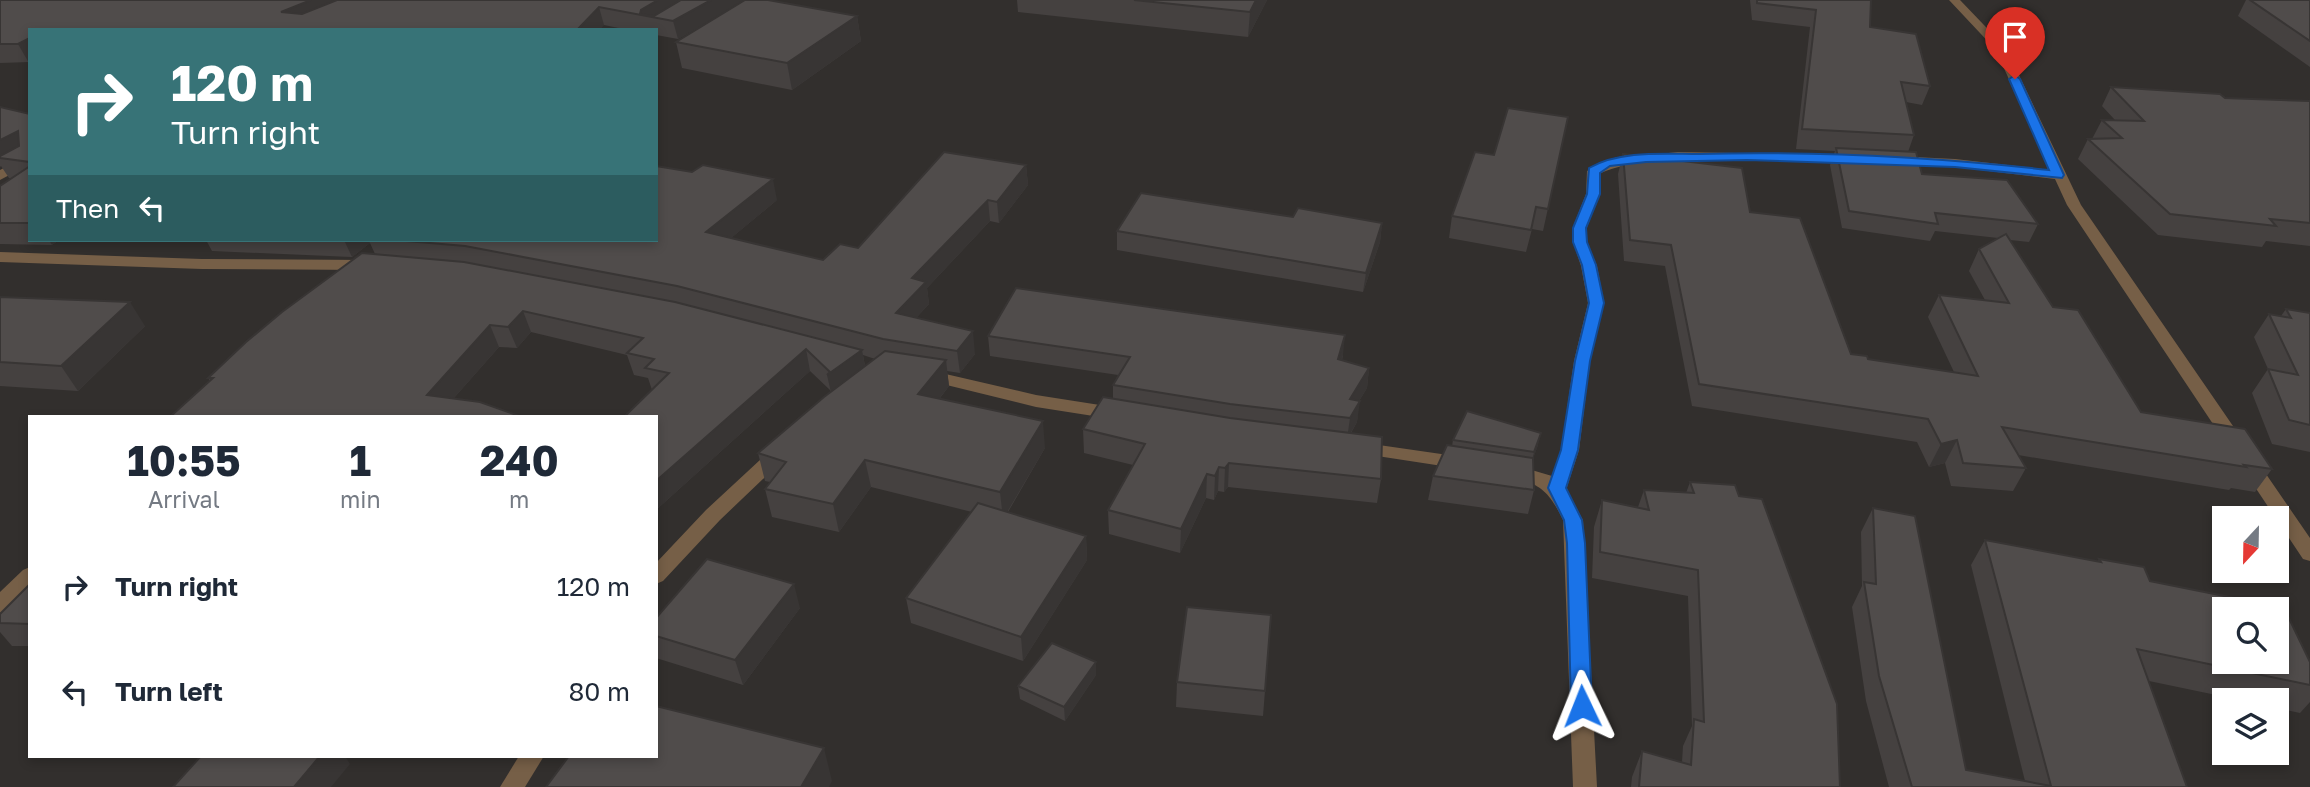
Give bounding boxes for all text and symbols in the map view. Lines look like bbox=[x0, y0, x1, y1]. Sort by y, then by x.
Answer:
pin bbox=[1985, 7, 2045, 79]
icon: arrive bbox=[1996, 18, 2034, 56]
text: 120 m bbox=[171, 53, 313, 112]
icon: right bbox=[56, 56, 147, 147]
text: Turn right bbox=[171, 113, 320, 151]
icon: left bbox=[133, 189, 171, 227]
text: Then bbox=[56, 193, 119, 224]
text: 10:55 bbox=[127, 435, 241, 485]
text: 1 bbox=[349, 435, 371, 485]
text: 240 bbox=[480, 435, 559, 485]
text: Arrival bbox=[148, 485, 220, 513]
text: min bbox=[340, 485, 381, 513]
text: m bbox=[509, 485, 529, 513]
north arrow bbox=[2212, 506, 2289, 583]
map controls bbox=[2212, 506, 2289, 765]
icon: right bbox=[56, 568, 94, 606]
text: Turn right bbox=[115, 571, 238, 602]
text: 120 m bbox=[557, 571, 630, 602]
button: search bbox=[2212, 597, 2289, 674]
position arrow bbox=[1545, 669, 1619, 743]
icon: left bbox=[56, 673, 94, 711]
text: Turn left bbox=[115, 676, 223, 707]
text: 80 m bbox=[569, 676, 630, 707]
button: layers bbox=[2212, 688, 2289, 765]

